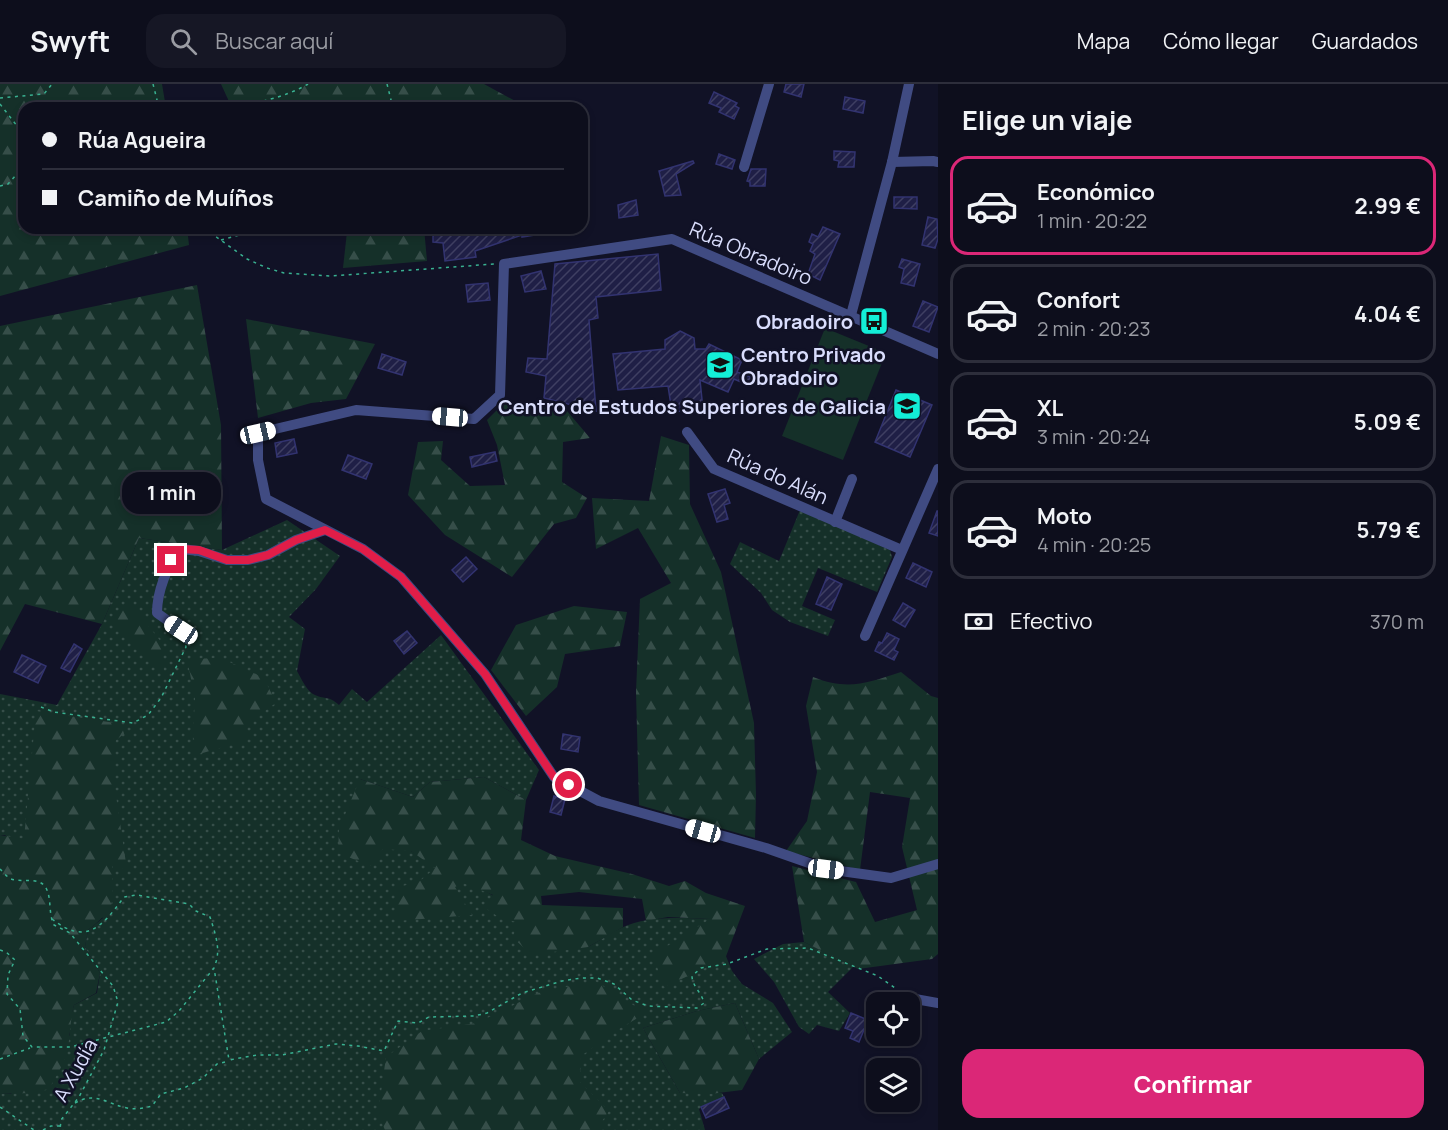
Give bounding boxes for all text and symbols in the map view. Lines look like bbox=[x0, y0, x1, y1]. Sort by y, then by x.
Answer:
search box bbox=[146, 14, 566, 68]
text: Swyft bbox=[30, 22, 110, 60]
icon: search bbox=[167, 25, 200, 58]
text: Buscar aquí bbox=[215, 26, 333, 56]
text: Mapa bbox=[1077, 27, 1130, 55]
text: Cómo llegar bbox=[1163, 27, 1279, 55]
text: Guardados bbox=[1312, 27, 1418, 55]
text: Elige un viaje bbox=[962, 101, 1133, 138]
text: Rúa Agueira bbox=[78, 125, 206, 155]
text: Económico bbox=[1037, 177, 1155, 207]
icon: car bbox=[965, 179, 1019, 233]
text: Camiño de Muíños bbox=[78, 183, 274, 213]
text: 2.99 € bbox=[1354, 191, 1421, 221]
text: 1 min · 20:22 bbox=[1037, 207, 1147, 234]
street label: Rúa Obradoiro bbox=[685, 215, 817, 291]
text: Confort bbox=[1037, 285, 1120, 315]
icon: car bbox=[965, 287, 1019, 341]
text: 4.04 € bbox=[1354, 299, 1421, 329]
bus stop icon: Obradoiro bbox=[858, 305, 890, 337]
place label: Obradoiro bbox=[756, 308, 853, 335]
text: 2 min · 20:23 bbox=[1037, 315, 1150, 342]
place label: Centro Privado Obradoiro bbox=[741, 341, 886, 391]
school or university icon: Centro Privado Obradoiro bbox=[704, 349, 736, 381]
school or university icon: Centro de Estudos Superiores de Galicia bbox=[891, 390, 923, 422]
place label: Centro de Estudos Superiores de Galicia bbox=[498, 393, 886, 420]
text: XL bbox=[1037, 393, 1063, 423]
icon: car bbox=[965, 395, 1019, 449]
car bbox=[431, 406, 469, 428]
text: 5.09 € bbox=[1354, 407, 1421, 437]
car bbox=[238, 420, 278, 446]
text: 3 min · 20:24 bbox=[1037, 423, 1150, 450]
street label: Rúa do Alán bbox=[723, 442, 833, 510]
callout: 1 min bbox=[122, 473, 220, 515]
text: 1 min bbox=[147, 479, 196, 506]
text: Moto bbox=[1037, 501, 1092, 531]
icon: car bbox=[965, 503, 1019, 557]
text: 5.79 € bbox=[1357, 515, 1421, 545]
text: 4 min · 20:25 bbox=[1037, 531, 1151, 558]
route end bbox=[157, 546, 184, 573]
icon: cash bbox=[962, 605, 995, 638]
text: Efectivo bbox=[1010, 606, 1093, 636]
text: 370 m bbox=[1370, 608, 1424, 635]
car bbox=[161, 613, 201, 647]
route start bbox=[555, 771, 582, 798]
car bbox=[683, 817, 723, 845]
car bbox=[807, 858, 845, 880]
map controls bbox=[866, 992, 920, 1112]
button: locate bbox=[866, 992, 920, 1046]
street label: A Xudía bbox=[47, 1034, 103, 1106]
button: Confirmar bbox=[962, 1049, 1424, 1118]
button: layers bbox=[866, 1058, 920, 1112]

